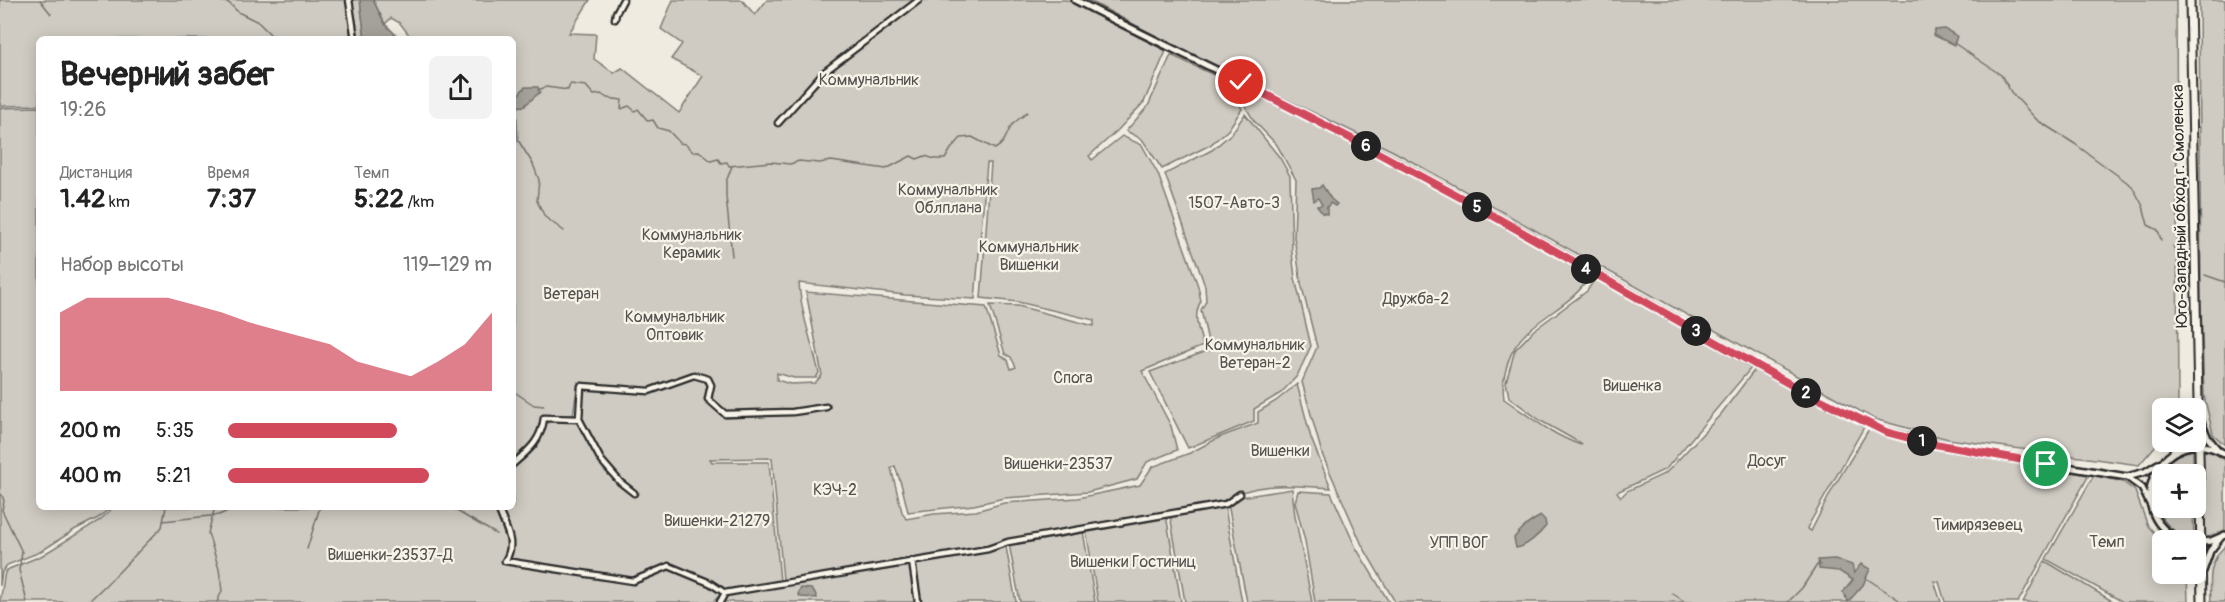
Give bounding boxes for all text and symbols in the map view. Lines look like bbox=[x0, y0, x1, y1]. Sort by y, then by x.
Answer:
text: Вечерний забег bbox=[60, 54, 274, 95]
button: share bbox=[429, 56, 492, 119]
pin bbox=[1215, 56, 1266, 107]
icon: check bbox=[1224, 65, 1257, 98]
park label: Коммунальник bbox=[819, 70, 919, 90]
street label: Юго-Западный обход г. Смоленска bbox=[2168, 84, 2192, 328]
text: 19:26 bbox=[60, 97, 106, 122]
pin: 6 bbox=[1351, 131, 1381, 161]
text: 6 bbox=[1361, 136, 1371, 156]
text: Дистанция bbox=[60, 163, 133, 183]
text: Время bbox=[207, 163, 250, 183]
text: Темп bbox=[354, 163, 389, 183]
park label: Коммунальник Облплана bbox=[898, 180, 998, 218]
text: 1.42 bbox=[60, 183, 105, 215]
text: 7:37 bbox=[207, 183, 256, 215]
text: 5:22 bbox=[354, 183, 404, 215]
text: km bbox=[105, 192, 130, 212]
text: /km bbox=[404, 192, 434, 212]
pin: 5 bbox=[1462, 192, 1492, 222]
park label: 1507-Авто-3 bbox=[1188, 193, 1280, 213]
text: 5 bbox=[1473, 197, 1481, 217]
park label: Коммунальник Керамик bbox=[642, 225, 742, 263]
park label: Коммунальник Вишенки bbox=[979, 237, 1079, 275]
text: Набор высоты bbox=[60, 252, 184, 277]
text: 119–129 m bbox=[403, 252, 492, 277]
pin: 4 bbox=[1571, 254, 1601, 284]
text: 4 bbox=[1581, 259, 1591, 279]
park label: Ветеран bbox=[543, 284, 599, 304]
park label: Дружба-2 bbox=[1382, 289, 1449, 309]
park label: Коммунальник Оптовик bbox=[625, 307, 725, 345]
pin: 3 bbox=[1681, 316, 1711, 346]
text: 3 bbox=[1692, 321, 1700, 341]
park label: Коммунальник Ветеран-2 bbox=[1205, 335, 1305, 373]
park label: Спога bbox=[1053, 368, 1093, 388]
park label: Вишенка bbox=[1602, 376, 1662, 396]
pin: 2 bbox=[1791, 378, 1821, 408]
text: 2 bbox=[1802, 383, 1810, 403]
map controls bbox=[2152, 398, 2206, 584]
button: layers bbox=[2152, 398, 2206, 452]
text: 200 m bbox=[60, 418, 121, 443]
text: 5:35 bbox=[156, 418, 194, 443]
pin: 1 bbox=[1907, 426, 1937, 456]
text: 1 bbox=[1919, 431, 1925, 451]
pin bbox=[2020, 438, 2071, 489]
park label: Вишенки bbox=[1251, 441, 1309, 461]
icon: arrive bbox=[2029, 447, 2062, 480]
park label: Досуг bbox=[1747, 451, 1787, 471]
park label: Вишенки-23537 bbox=[1003, 454, 1113, 474]
text: 400 m bbox=[60, 463, 121, 488]
text: 5:21 bbox=[156, 463, 191, 488]
button: + bbox=[2152, 464, 2206, 518]
park label: КЭЧ-2 bbox=[813, 480, 857, 500]
park label: Вишенки-21279 bbox=[664, 511, 770, 531]
park label: Тимирязевец bbox=[1933, 515, 2023, 535]
button: − bbox=[2152, 530, 2206, 584]
park label: Темп bbox=[2089, 532, 2125, 552]
park label: УПП ВОГ bbox=[1429, 533, 1489, 553]
park label: Вишенки-23537-Д bbox=[327, 545, 453, 565]
park label: Вишенки Гостиниц bbox=[1070, 552, 1196, 572]

